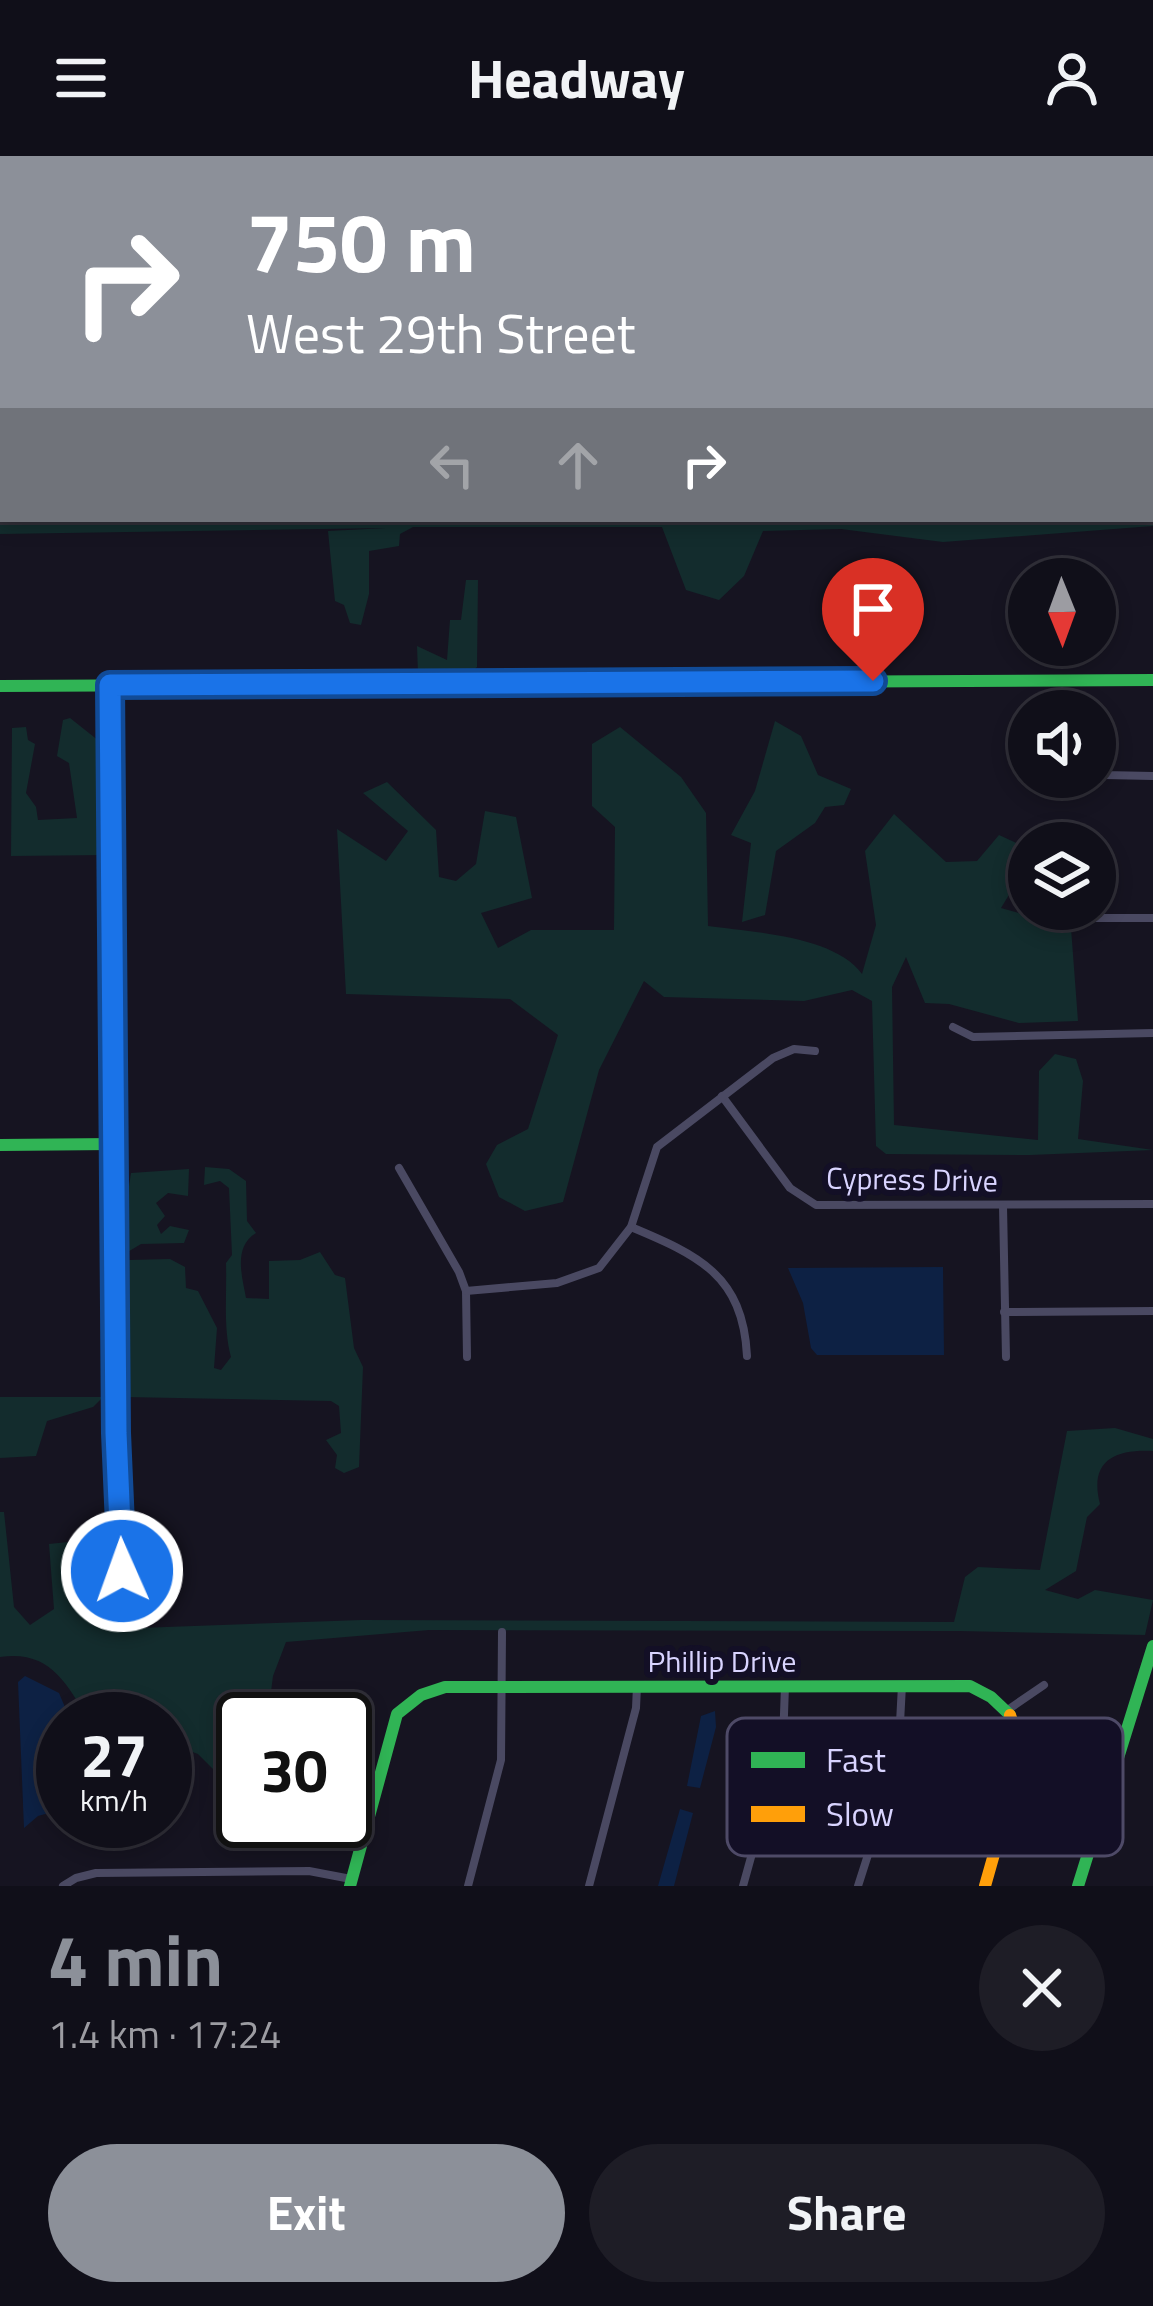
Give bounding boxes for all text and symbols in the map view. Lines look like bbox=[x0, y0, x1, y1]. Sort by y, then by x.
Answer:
text: Headway bbox=[468, 37, 685, 119]
icon: menu bbox=[48, 45, 114, 111]
icon: person bbox=[1039, 45, 1105, 111]
text: 750 m bbox=[246, 177, 476, 305]
icon: right bbox=[48, 204, 204, 360]
text: West 29th Street bbox=[246, 292, 636, 374]
icon: left bbox=[419, 432, 485, 498]
icon: ahead bbox=[545, 432, 611, 498]
icon: right bbox=[671, 432, 737, 498]
pin bbox=[822, 558, 924, 681]
north arrow bbox=[1008, 558, 1116, 666]
map controls bbox=[1008, 558, 1116, 930]
icon: arrive bbox=[840, 576, 906, 642]
button: sound bbox=[1008, 690, 1116, 798]
button: layers bbox=[1008, 822, 1116, 930]
street label: Cypress Drive bbox=[826, 1155, 998, 1203]
position arrow bbox=[59, 1508, 185, 1634]
street label: Phillip Drive bbox=[648, 1638, 796, 1684]
speed limit sign: 30 bbox=[216, 1692, 372, 1848]
text: 27 bbox=[80, 1709, 148, 1800]
legend bbox=[727, 1718, 1123, 1856]
text: Fast bbox=[826, 1735, 886, 1785]
text: km/h bbox=[80, 1777, 148, 1823]
text: Slow bbox=[826, 1789, 894, 1839]
text: 4 min bbox=[48, 1904, 223, 2014]
button: close bbox=[979, 1925, 1105, 2051]
text: 1.4 km · 17:24 bbox=[48, 2004, 281, 2063]
button: Exit bbox=[48, 2144, 565, 2282]
button: Share bbox=[589, 2144, 1105, 2282]

